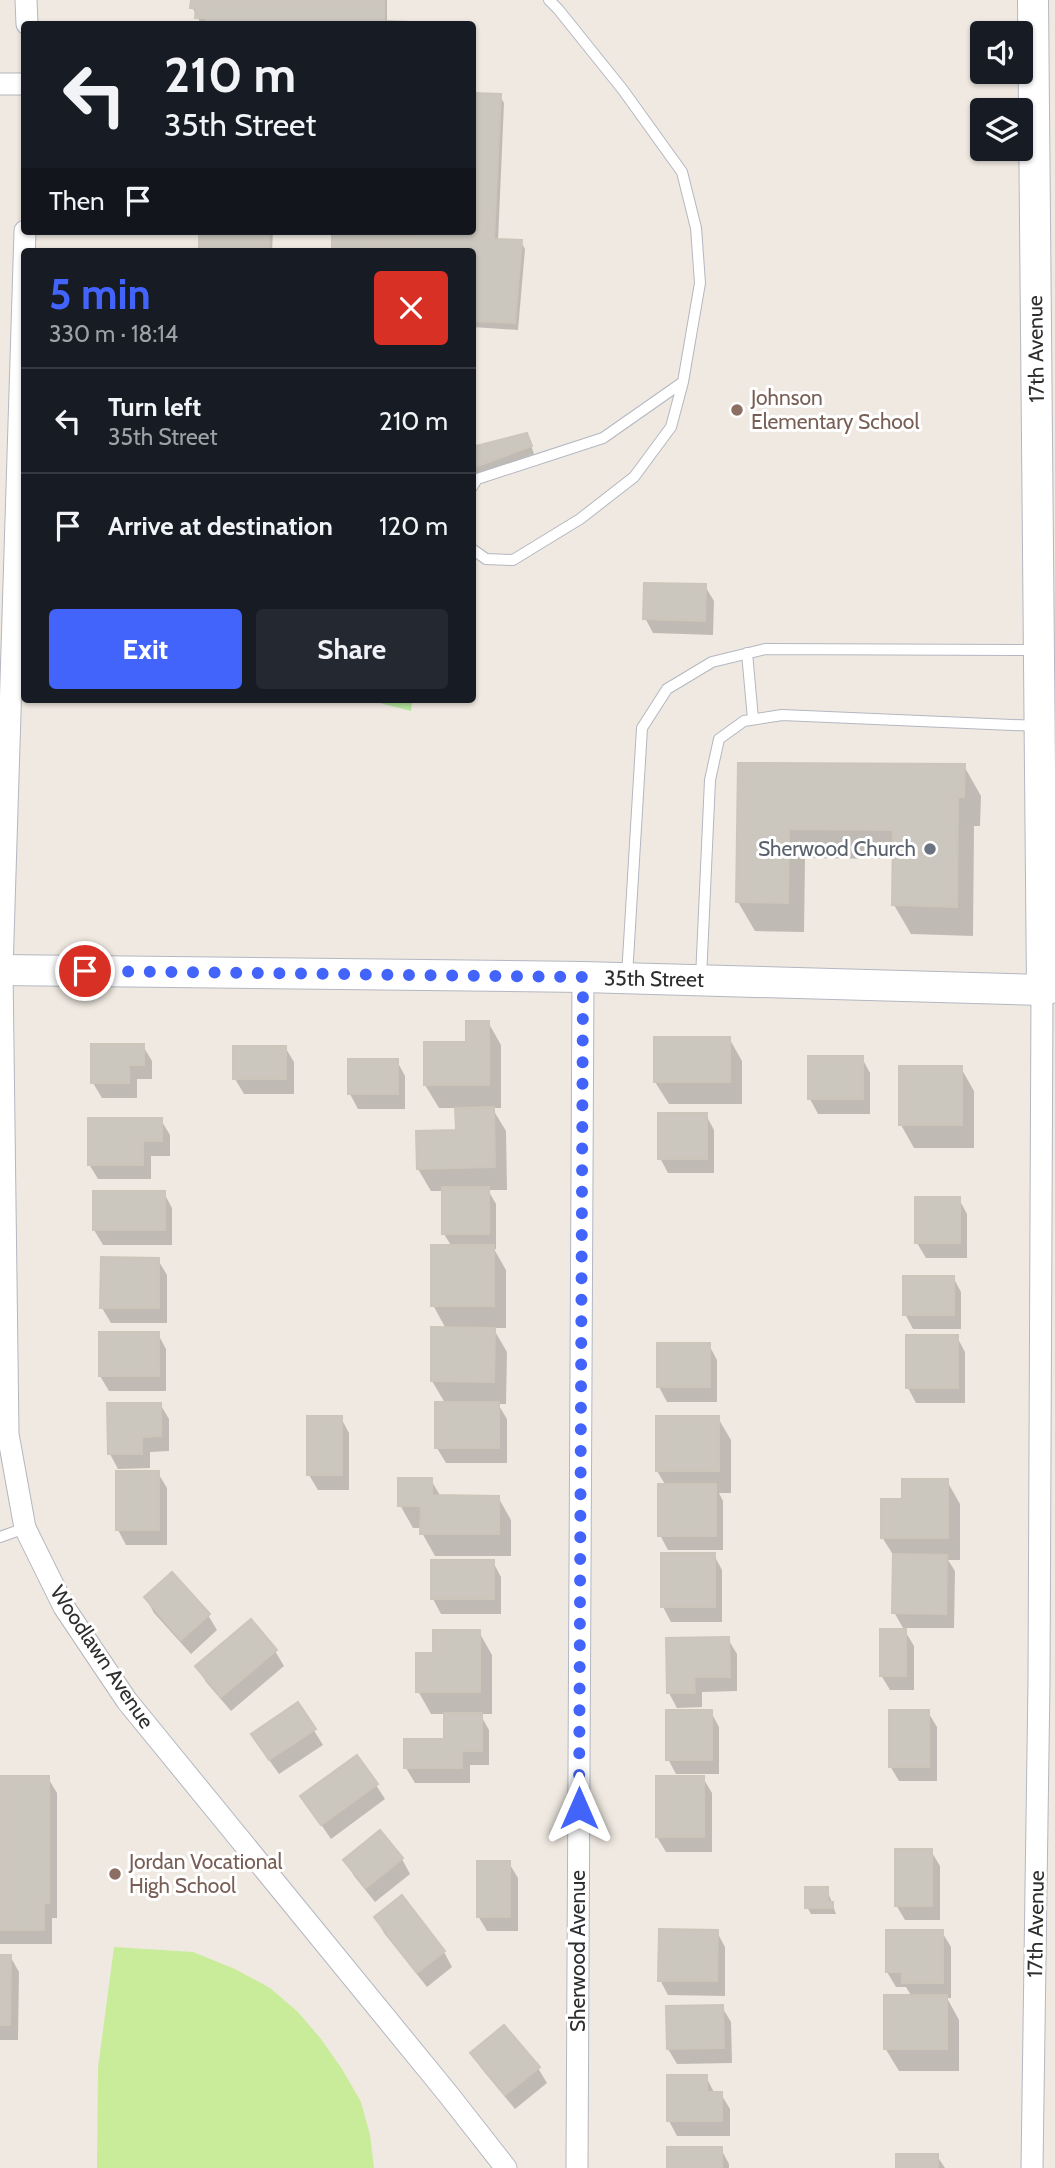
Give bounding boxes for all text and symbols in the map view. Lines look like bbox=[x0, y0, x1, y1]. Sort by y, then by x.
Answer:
map controls bbox=[970, 21, 1033, 161]
button: sound bbox=[970, 21, 1033, 84]
text: 210 m bbox=[164, 45, 296, 104]
icon: left bbox=[49, 49, 140, 140]
button: layers bbox=[970, 98, 1033, 161]
text: 35th Street bbox=[164, 105, 316, 144]
icon: arrive bbox=[119, 182, 157, 220]
text: Then bbox=[49, 185, 105, 217]
text: 5 min bbox=[49, 268, 151, 320]
button: close bbox=[374, 271, 448, 345]
street label: 17th Avenue bbox=[1022, 295, 1049, 403]
text: 330 m · 18:14 bbox=[49, 320, 178, 348]
place label: Johnson Elementary School bbox=[750, 385, 919, 434]
text: Turn left bbox=[108, 391, 201, 423]
icon: left bbox=[49, 402, 87, 440]
marker: Johnson Elementary School bbox=[729, 402, 745, 418]
text: 210 m bbox=[379, 405, 448, 437]
text: 35th Street bbox=[108, 423, 217, 451]
icon: arrive bbox=[49, 507, 87, 545]
text: Arrive at destination bbox=[108, 510, 333, 542]
text: 120 m bbox=[379, 510, 448, 542]
button: Exit bbox=[49, 609, 242, 689]
button: Share bbox=[256, 609, 448, 689]
place label: Sherwood Church bbox=[758, 836, 916, 861]
marker: Sherwood Church bbox=[922, 841, 938, 857]
pin bbox=[55, 941, 115, 1001]
icon: arrive bbox=[66, 952, 104, 990]
street label: 35th Street bbox=[604, 965, 704, 992]
street label: Woodlawn Avenue bbox=[45, 1581, 160, 1733]
position arrow bbox=[542, 1771, 616, 1845]
place label: Jordan Vocational High School bbox=[128, 1849, 283, 1898]
marker: Jordan Vocational High School bbox=[107, 1866, 123, 1882]
street label: Sherwood Avenue bbox=[565, 1870, 590, 2032]
street label: 17th Avenue bbox=[1022, 1870, 1049, 1978]

